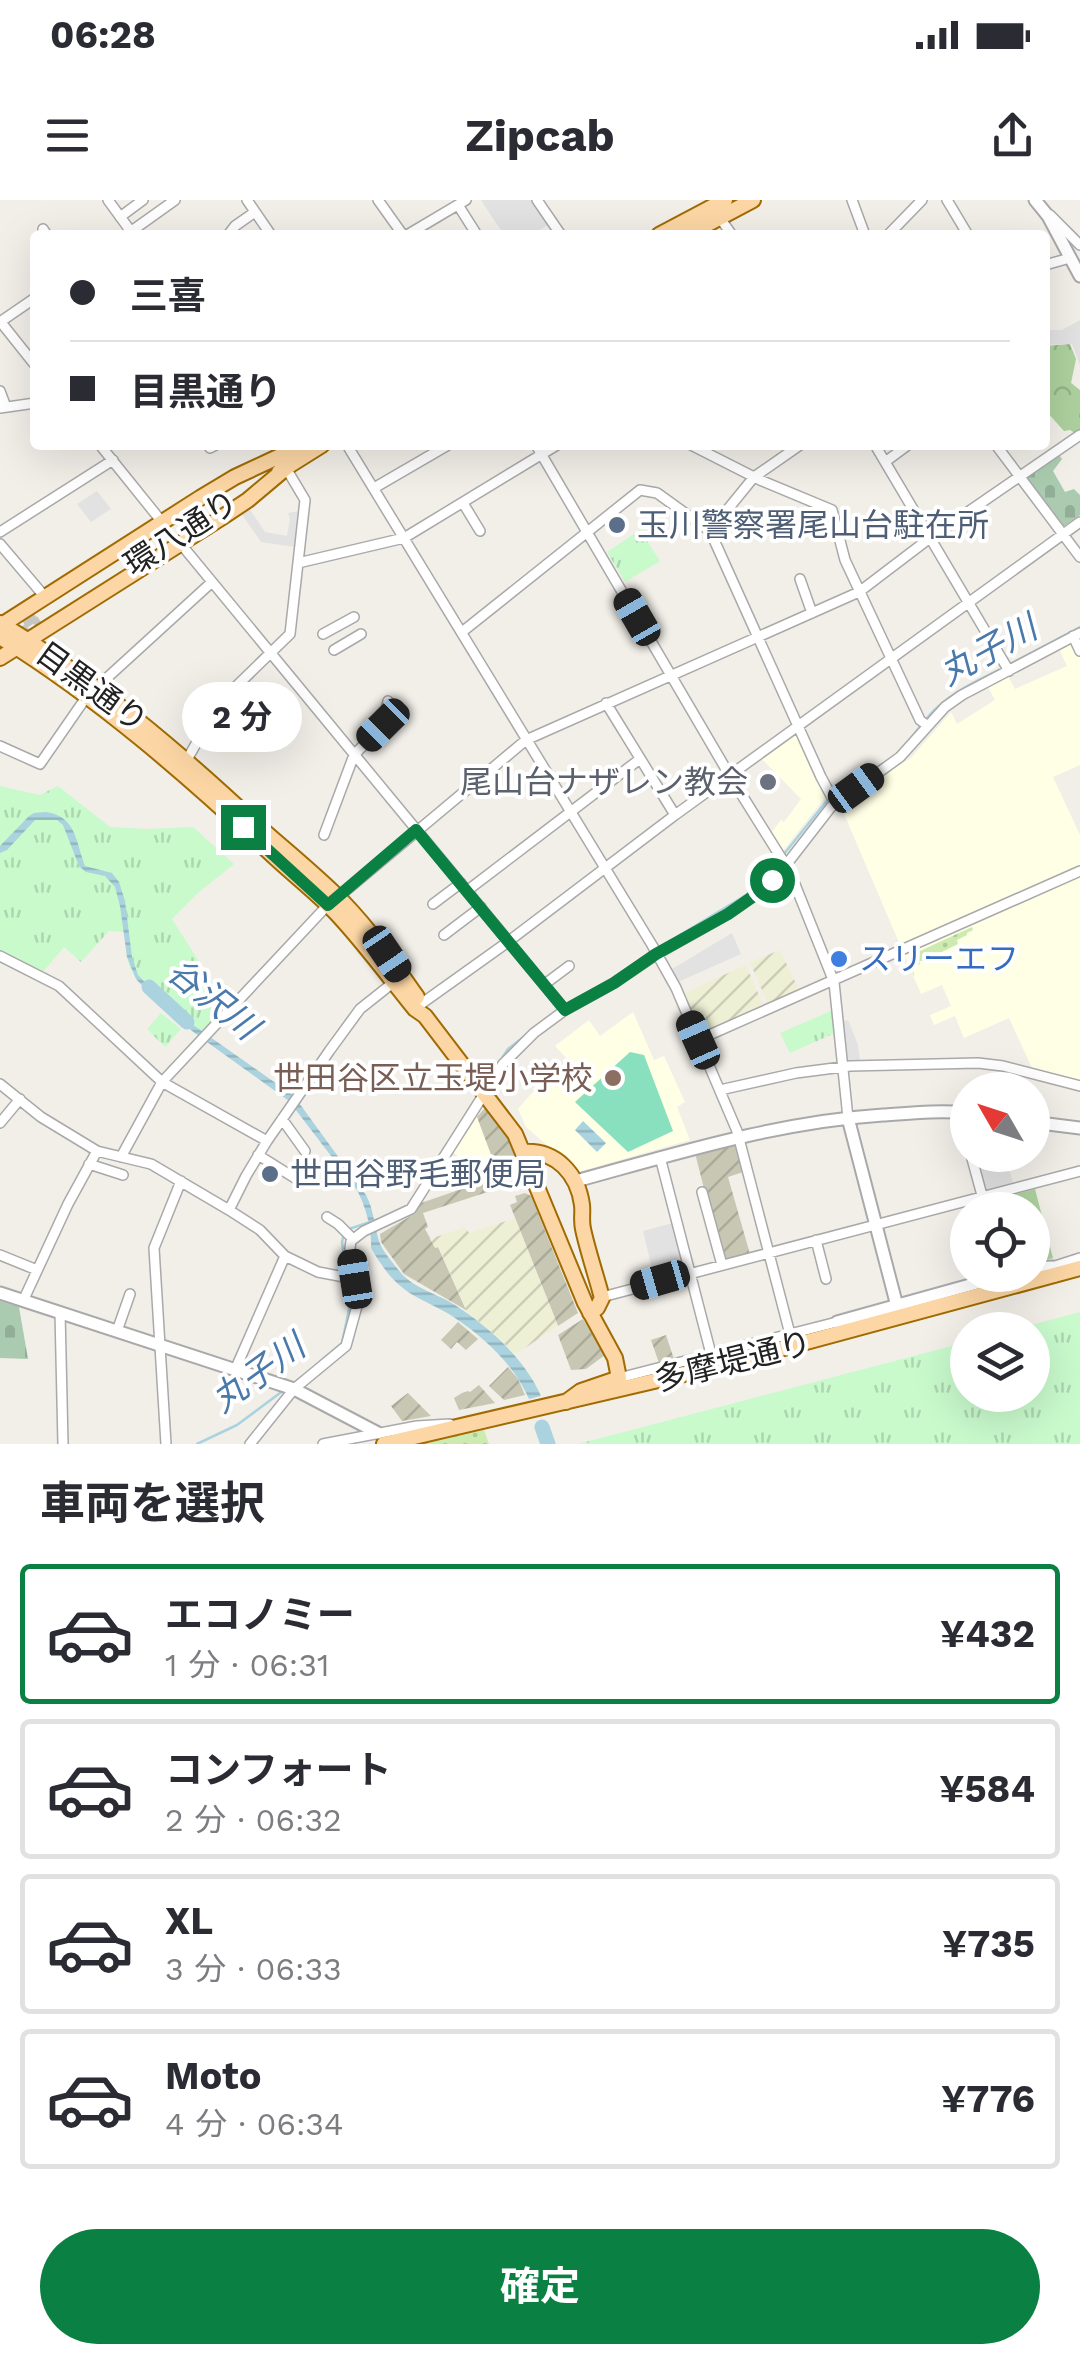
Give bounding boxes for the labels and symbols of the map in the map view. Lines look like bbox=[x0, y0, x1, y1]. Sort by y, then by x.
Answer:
street label: 環八通り bbox=[117, 482, 245, 584]
place label: 玉川警察署尾山台駐在所 bbox=[637, 506, 989, 544]
marker: 玉川警察署尾山台駐在所 bbox=[606, 514, 628, 536]
car bbox=[609, 584, 665, 650]
water label: 丸子川 bbox=[932, 604, 1048, 694]
street label: 目黒通り bbox=[29, 634, 155, 740]
callout: 2 分 bbox=[183, 682, 303, 752]
car bbox=[351, 693, 415, 757]
car bbox=[823, 758, 889, 818]
place label: 尾山台ナザレン教会 bbox=[460, 763, 748, 801]
marker: 尾山台ナザレン教会 bbox=[757, 771, 779, 793]
route end bbox=[221, 805, 266, 850]
route start bbox=[750, 858, 795, 903]
car bbox=[358, 921, 416, 987]
place label: スリーエフ bbox=[859, 940, 1019, 978]
marker: スリーエフ bbox=[828, 948, 850, 970]
water label: 谷沢川 bbox=[159, 950, 270, 1051]
car bbox=[672, 1006, 724, 1074]
place label: 世田谷区立玉堤小学校 bbox=[273, 1059, 593, 1097]
marker: 世田谷区立玉堤小学校 bbox=[602, 1067, 624, 1089]
north arrow bbox=[950, 1072, 1050, 1172]
place label: 世田谷野毛郵便局 bbox=[290, 1155, 546, 1193]
marker: 世田谷野毛郵便局 bbox=[259, 1163, 281, 1185]
car bbox=[335, 1247, 375, 1311]
car bbox=[627, 1257, 693, 1303]
water label: 丸子川 bbox=[203, 1323, 316, 1421]
street label: 多摩堤通り bbox=[651, 1323, 815, 1399]

